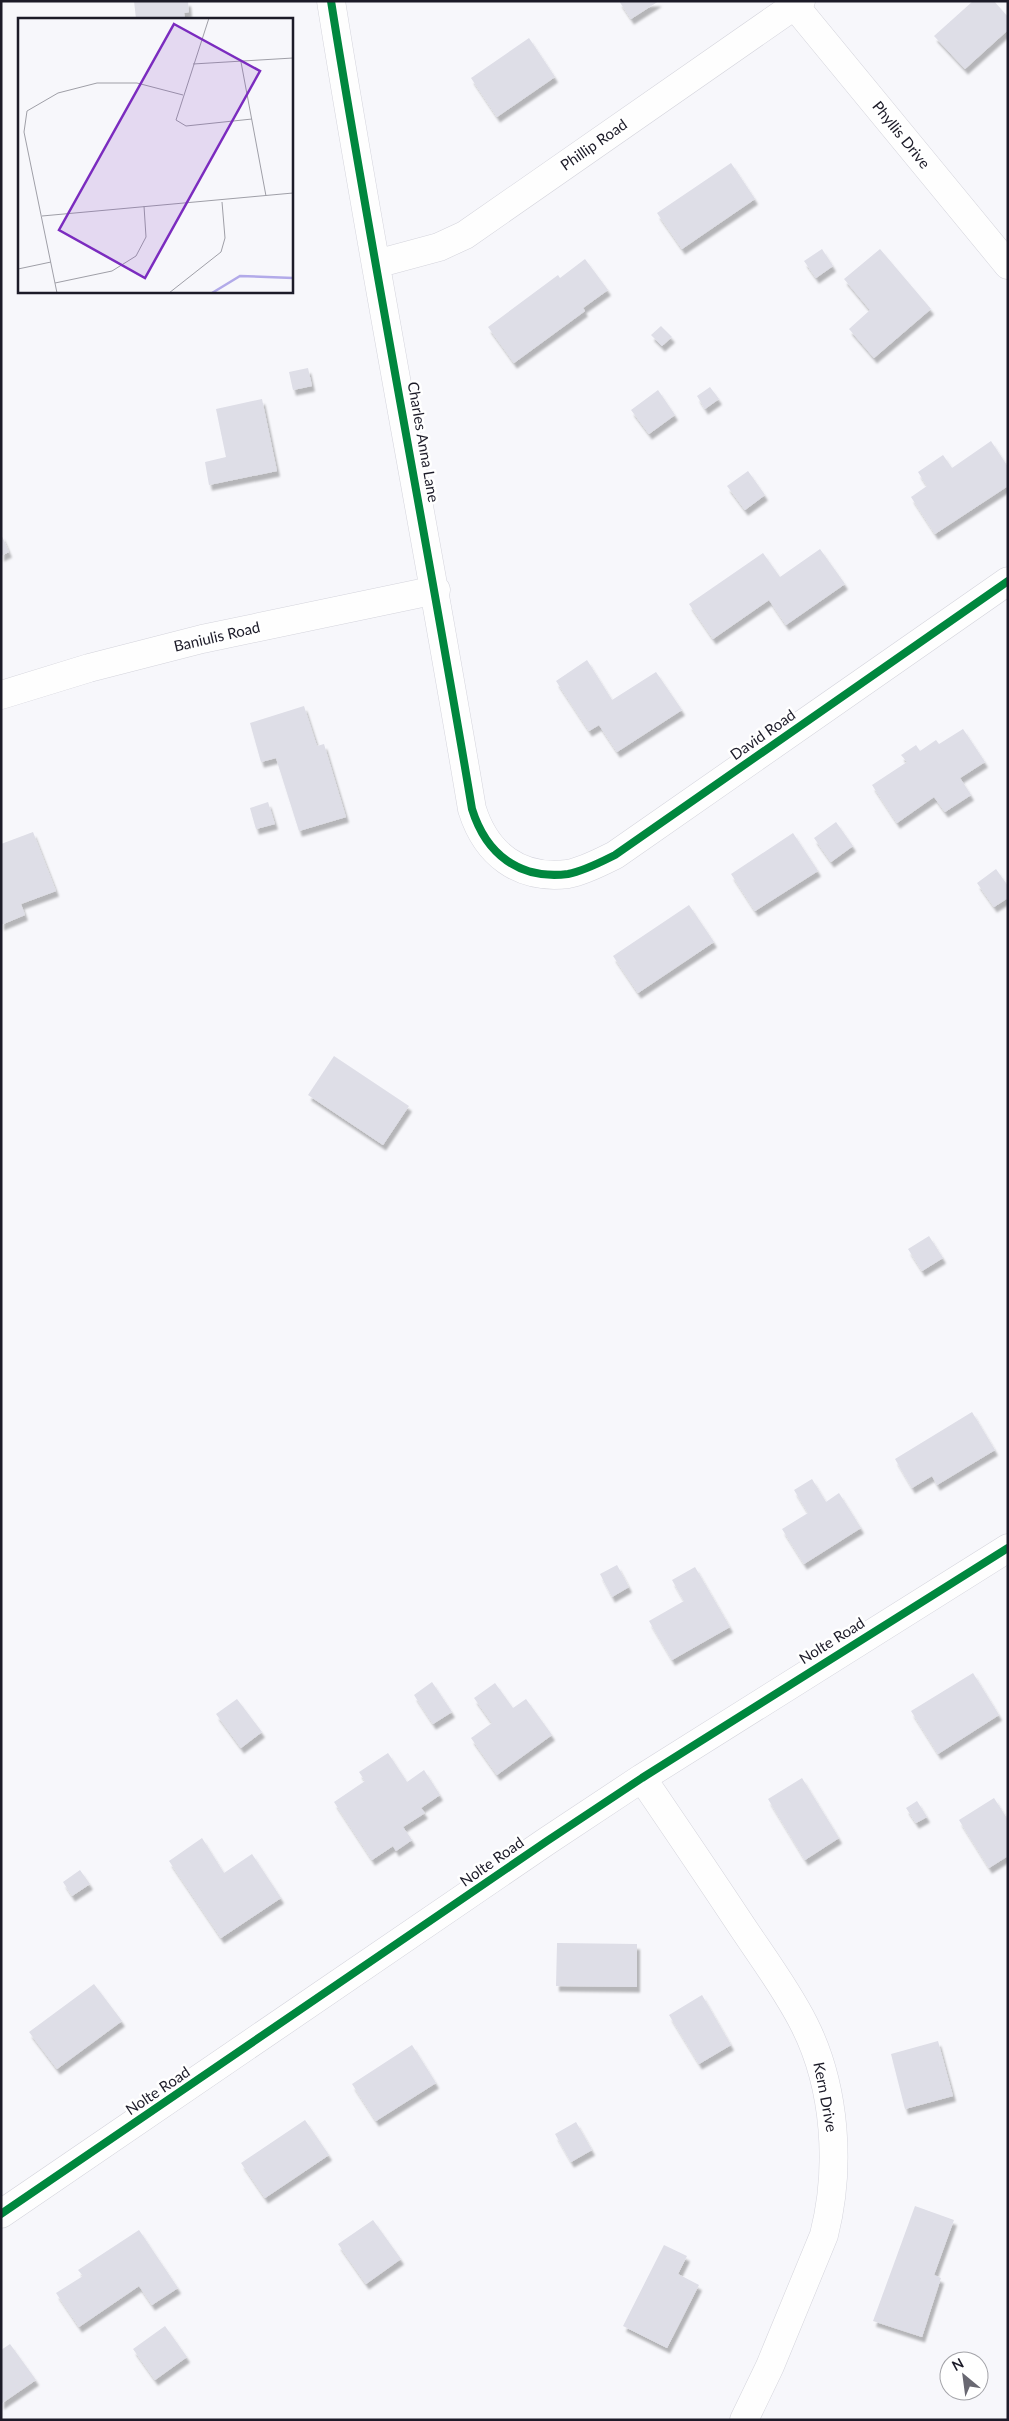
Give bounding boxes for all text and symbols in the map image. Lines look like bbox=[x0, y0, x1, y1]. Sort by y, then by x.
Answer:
inset map bbox=[18, 18, 292, 292]
street label: Phyllis Drive bbox=[869, 97, 935, 172]
street label: Phillip Road bbox=[557, 115, 630, 174]
street label: Charles Anna Lane bbox=[405, 380, 443, 504]
street label: Baniulis Road bbox=[172, 617, 262, 655]
street label: David Road bbox=[726, 705, 798, 763]
street label: Nolte Road bbox=[795, 1613, 867, 1667]
street label: Nolte Road bbox=[456, 1833, 527, 1890]
street label: Kern Drive bbox=[810, 2060, 842, 2133]
street label: Nolte Road bbox=[122, 2062, 193, 2118]
north arrow bbox=[939, 2351, 989, 2401]
text: N bbox=[949, 2354, 966, 2374]

